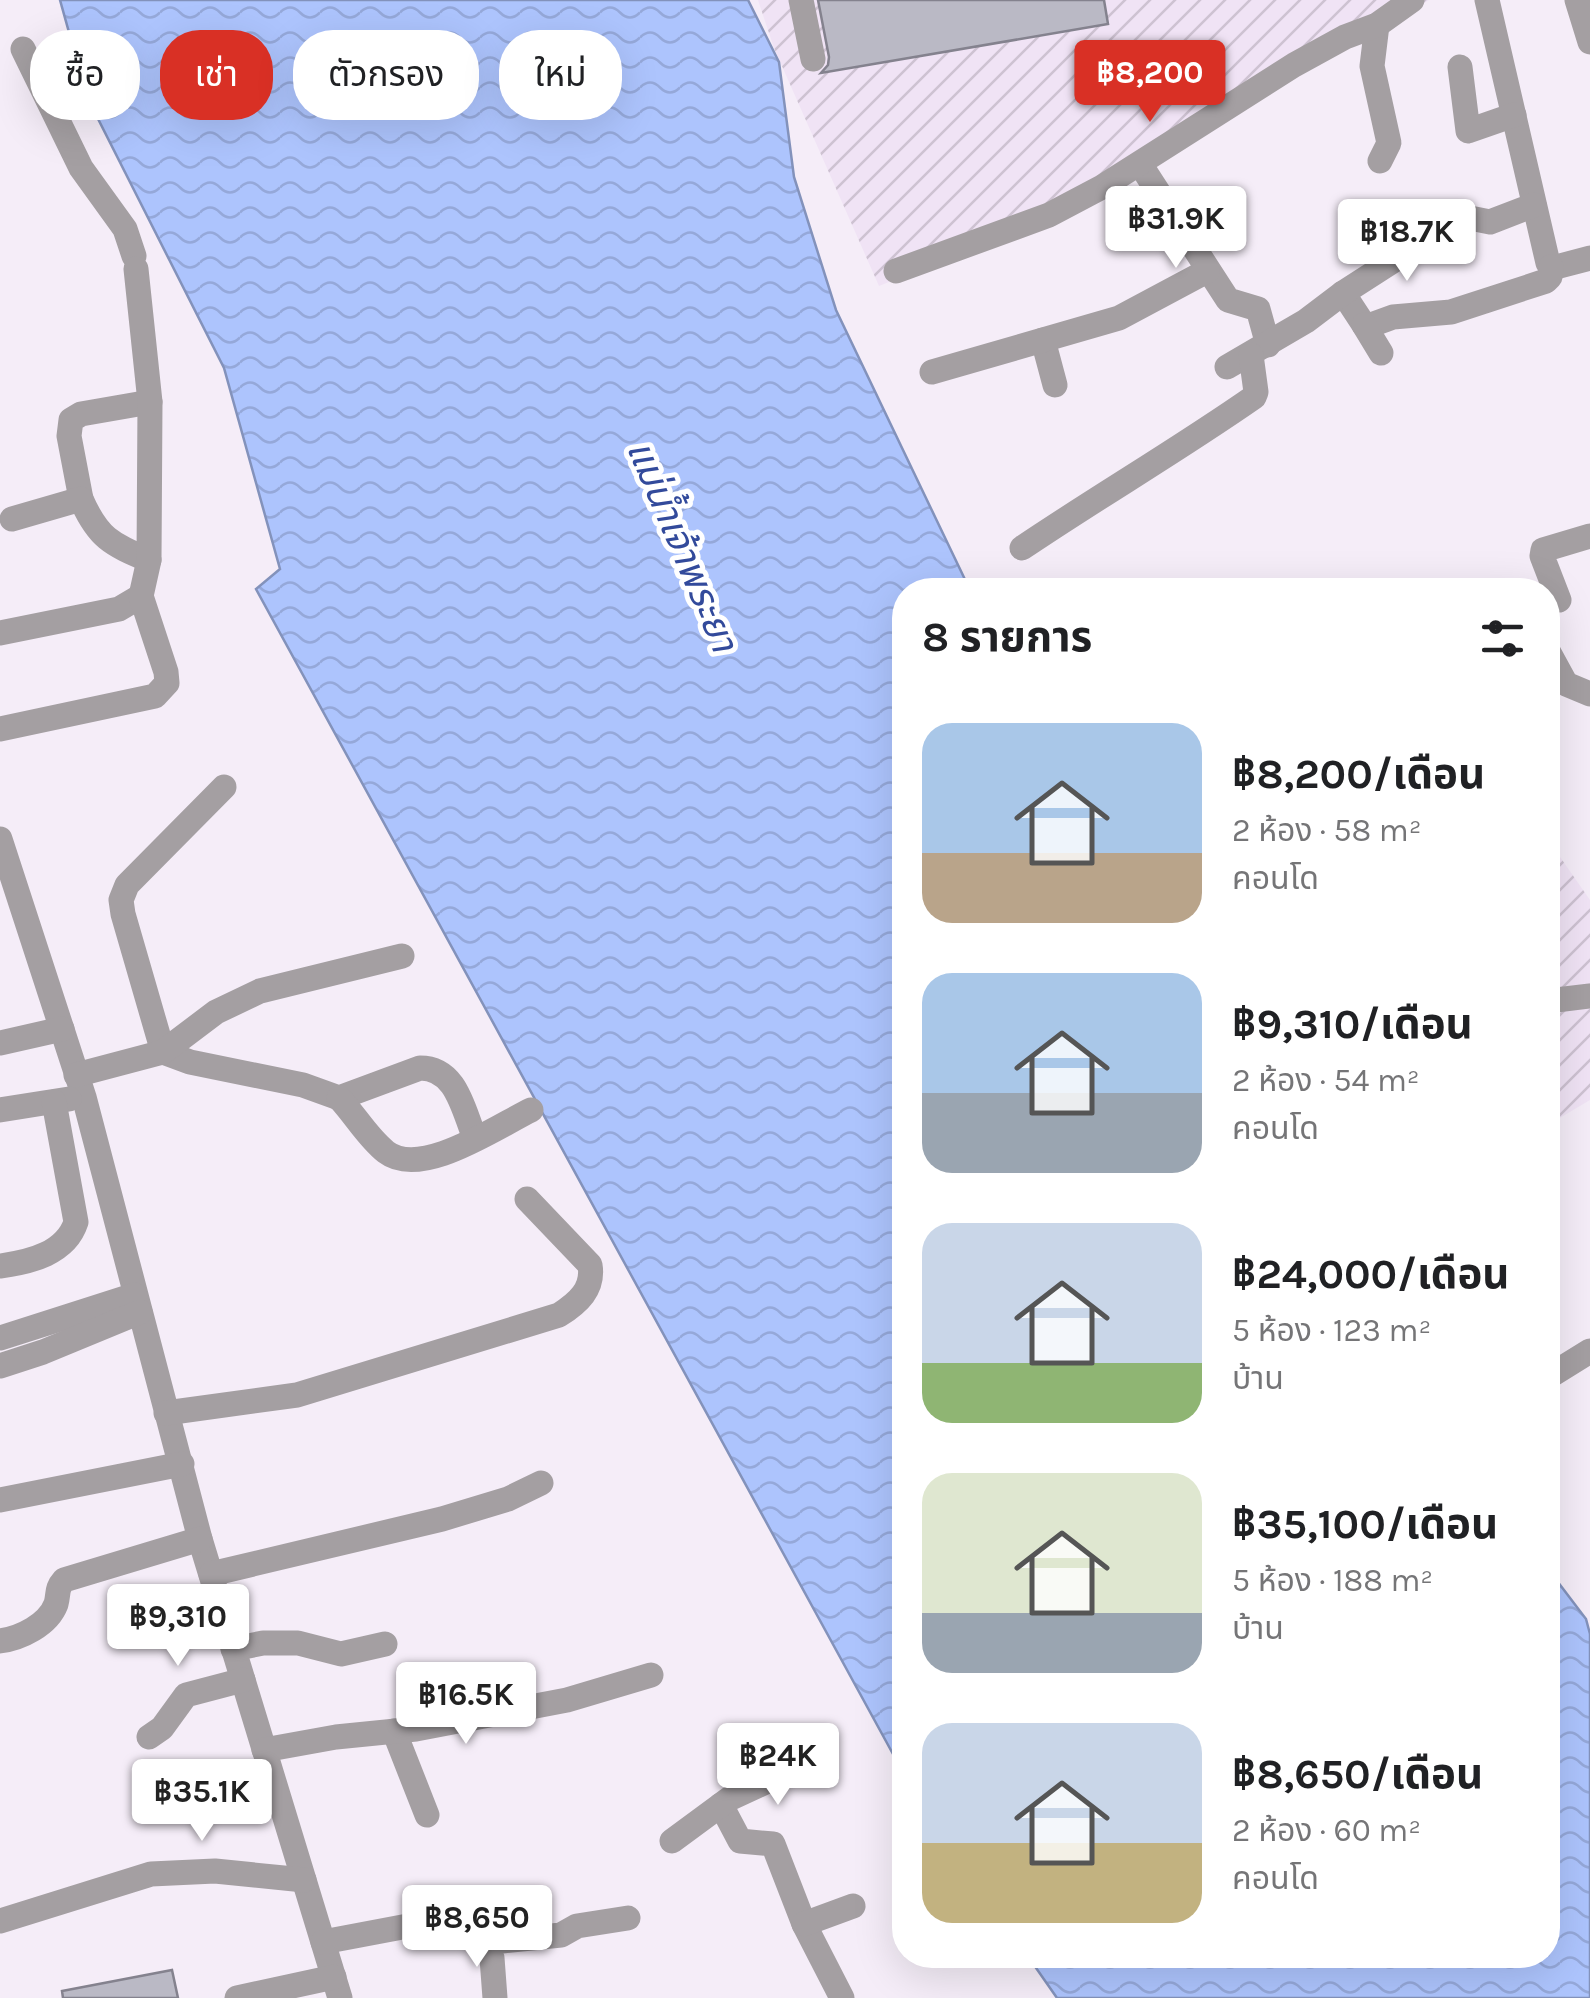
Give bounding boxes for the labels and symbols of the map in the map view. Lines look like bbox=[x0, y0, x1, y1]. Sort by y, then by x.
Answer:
pin: ฿8,200 bbox=[1069, 40, 1231, 125]
pin: ฿31.9K bbox=[1095, 186, 1257, 271]
pin: ฿18.7K bbox=[1326, 199, 1488, 284]
water label: แม่น้ำเจ้าพระยา bbox=[617, 432, 751, 660]
pin: ฿9,310 bbox=[97, 1584, 259, 1669]
pin: ฿16.5K bbox=[385, 1662, 547, 1747]
pin: ฿24K bbox=[719, 1723, 837, 1808]
pin: ฿35.1K bbox=[121, 1759, 283, 1844]
pin: ฿8,650 bbox=[396, 1885, 558, 1970]

